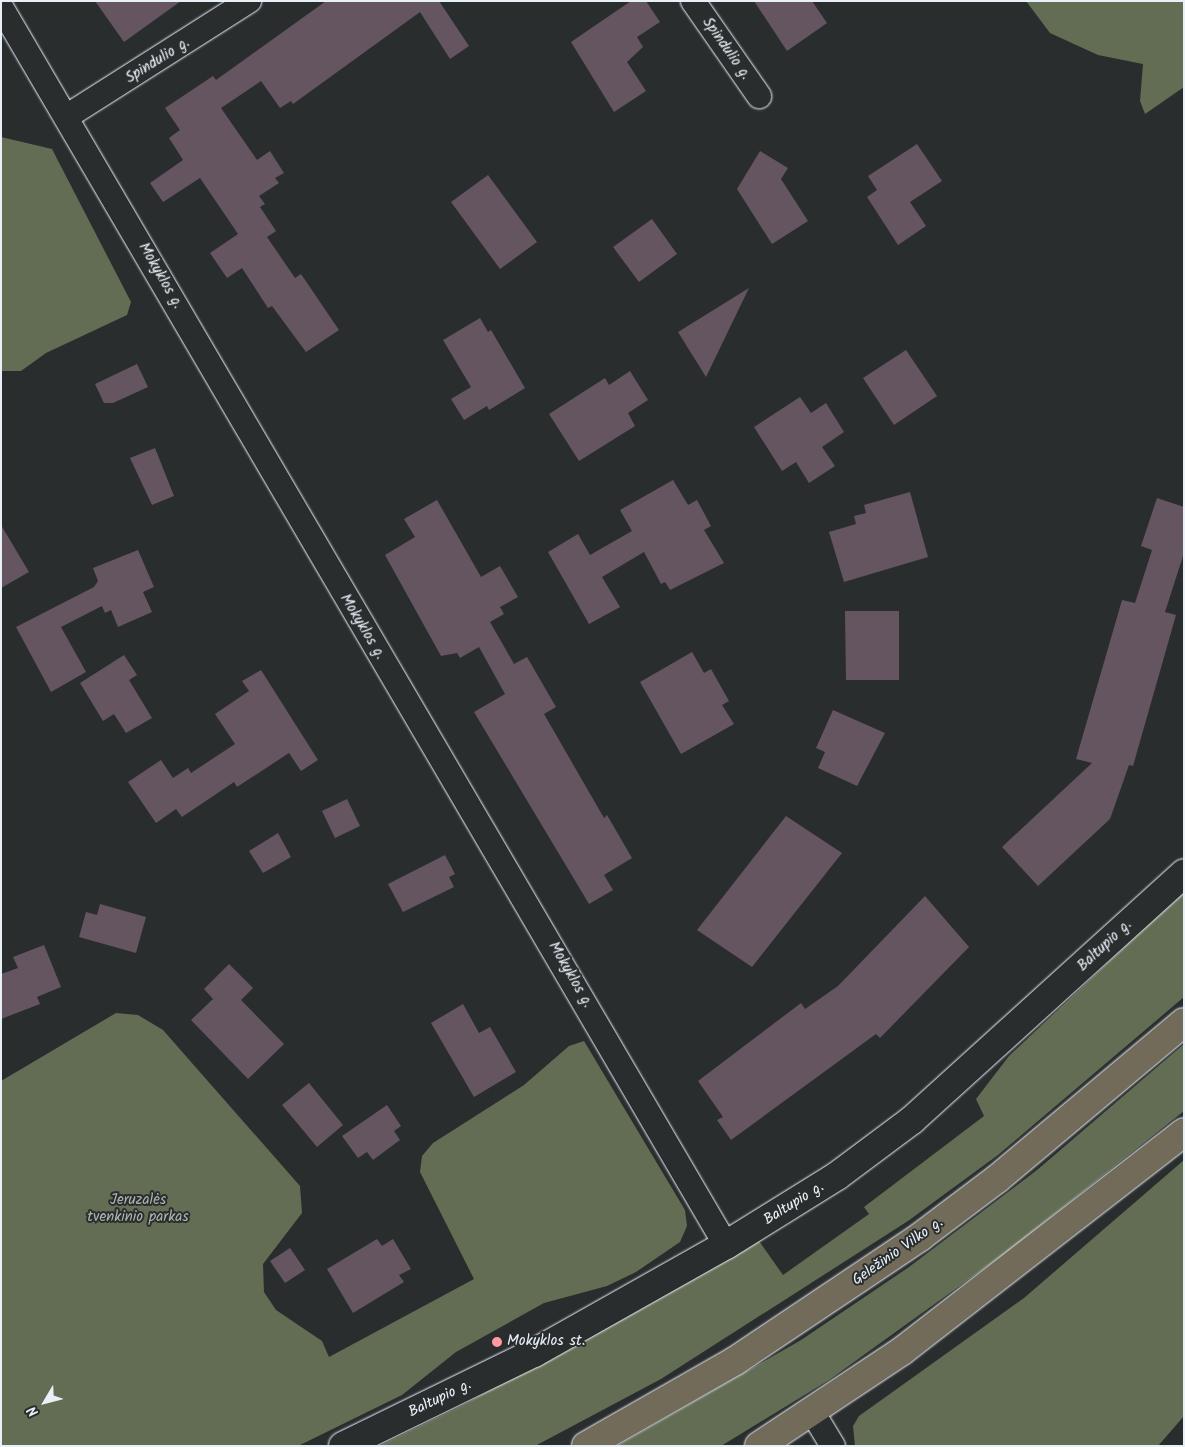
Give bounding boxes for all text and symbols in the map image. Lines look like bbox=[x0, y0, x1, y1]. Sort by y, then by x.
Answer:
street label: Spindulio g. bbox=[698, 14, 754, 84]
street label: Spindulio g. bbox=[123, 34, 193, 88]
street label: Mokyklos g. bbox=[134, 240, 186, 312]
street label: Mokyklos g. bbox=[335, 591, 389, 663]
street label: Baltupio g. bbox=[1074, 916, 1136, 976]
street label: Mokyklos g. bbox=[544, 939, 596, 1011]
street label: Baltupio g. bbox=[761, 1178, 827, 1230]
park label: Jeruzalės tvenkinio parkas bbox=[87, 1191, 189, 1226]
street label: Geležinio Vilko g. bbox=[849, 1214, 947, 1290]
place label: Mokyklos st. bbox=[507, 1333, 585, 1351]
marker: Mokyklos st. bbox=[491, 1336, 503, 1348]
street label: Baltupio g. bbox=[406, 1376, 474, 1422]
north arrow bbox=[20, 1377, 70, 1427]
text: N bbox=[22, 1401, 44, 1421]

